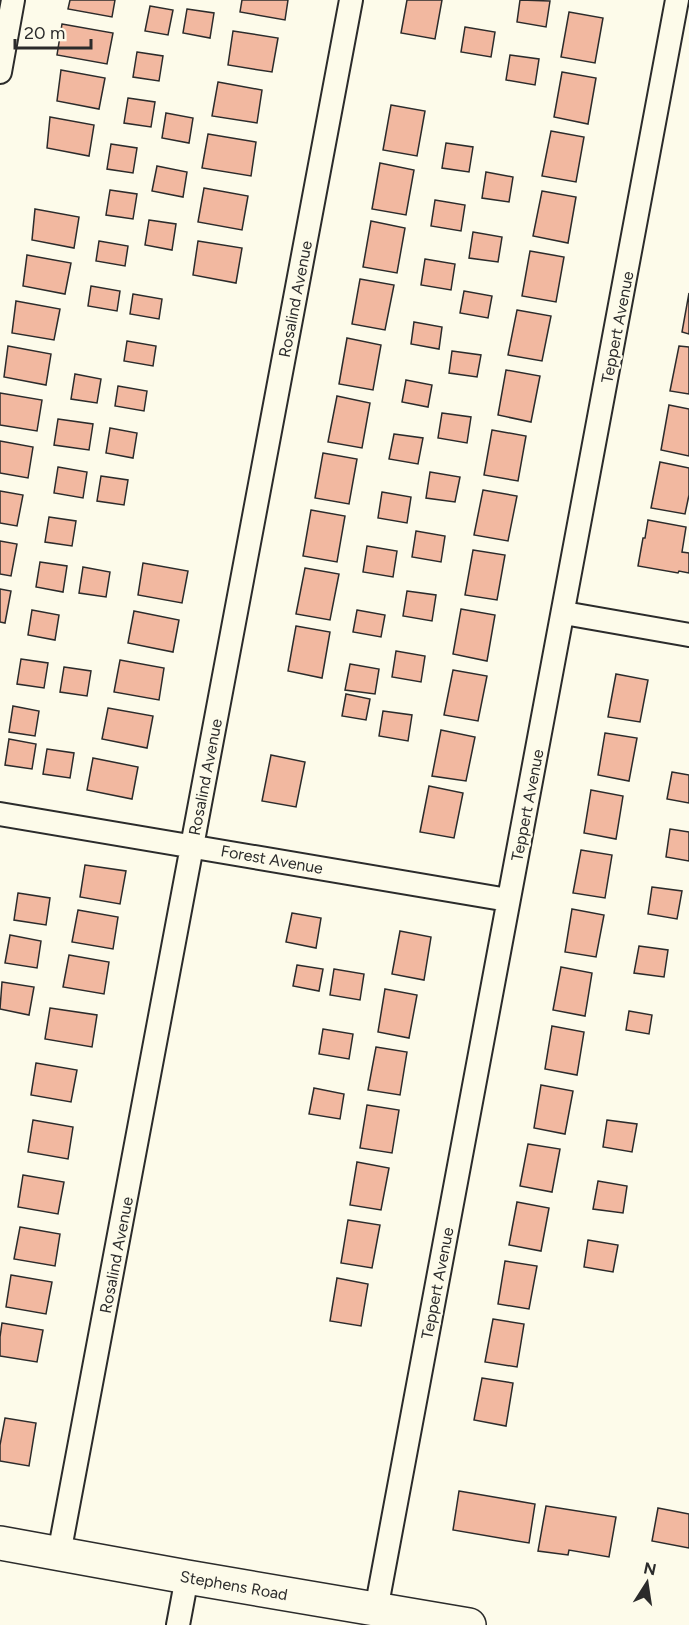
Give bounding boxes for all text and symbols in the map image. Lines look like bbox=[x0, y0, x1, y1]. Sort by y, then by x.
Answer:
scale bar bbox=[15, 12, 92, 50]
text: 20 m bbox=[24, 22, 65, 44]
street label: Rosalind Avenue bbox=[275, 239, 316, 359]
street label: Teppert Avenue bbox=[597, 269, 638, 385]
street label: Rosalind Avenue bbox=[185, 717, 226, 837]
street label: Teppert Avenue bbox=[507, 747, 548, 863]
street label: Forest Avenue bbox=[219, 841, 325, 878]
street label: Rosalind Avenue bbox=[96, 1195, 137, 1315]
street label: Teppert Avenue bbox=[417, 1225, 458, 1341]
north arrow bbox=[617, 1553, 677, 1613]
text: N bbox=[642, 1558, 658, 1579]
street label: Stephens Road bbox=[179, 1567, 289, 1604]

